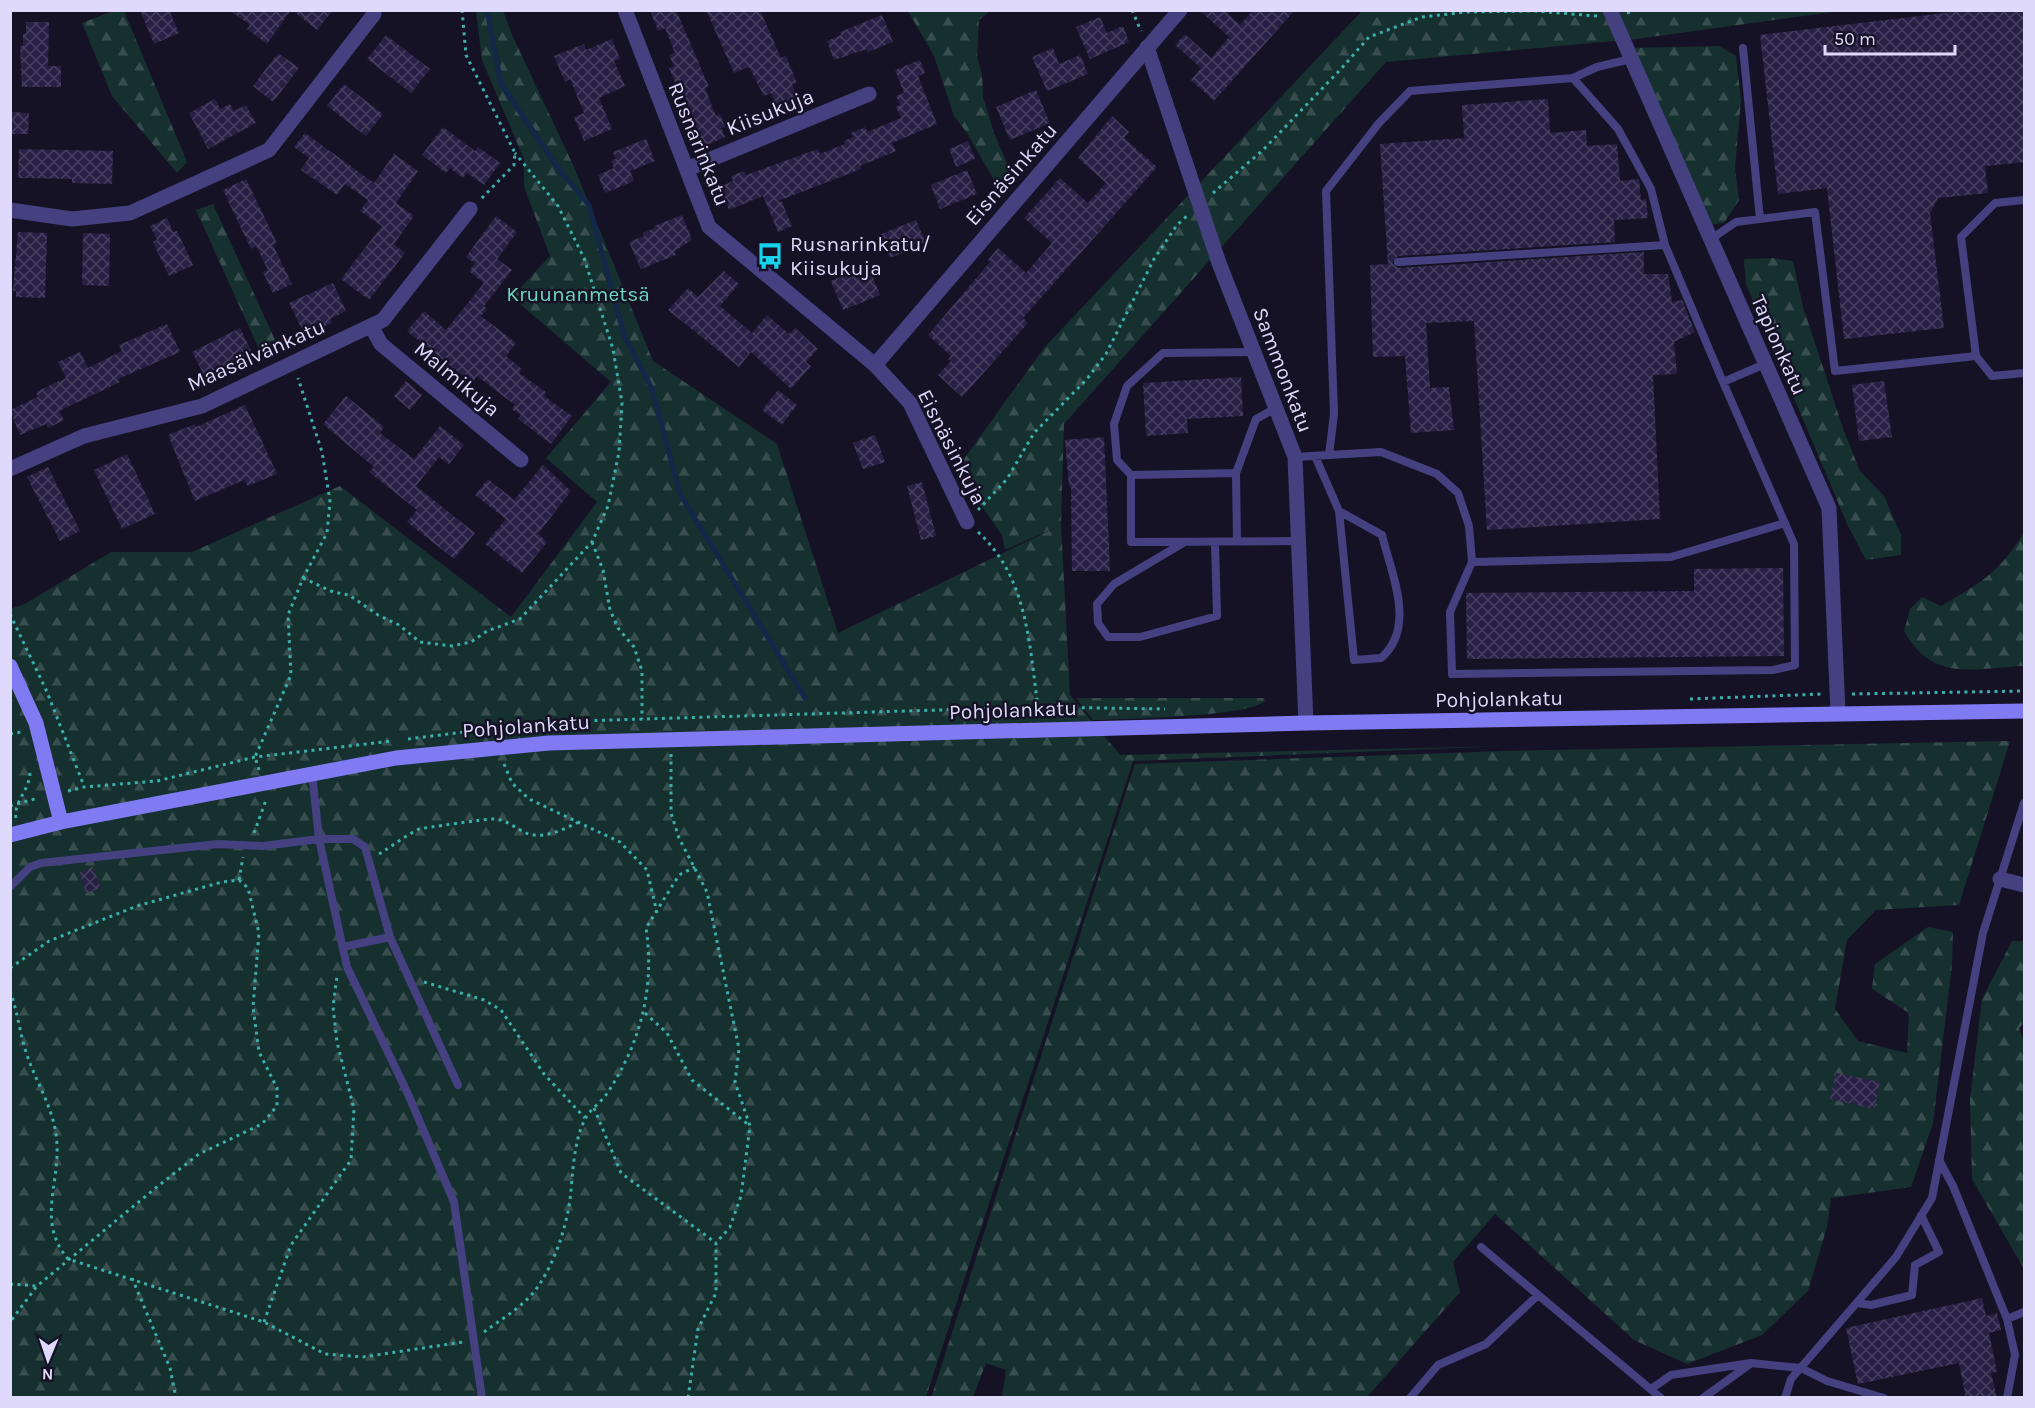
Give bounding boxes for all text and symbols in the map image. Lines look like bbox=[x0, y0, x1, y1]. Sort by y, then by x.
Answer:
scale bar bbox=[1825, 18, 1956, 56]
text: 50 m bbox=[1834, 28, 1876, 50]
street label: Rusnarinkatu bbox=[663, 79, 735, 209]
street label: Kiisukuja bbox=[723, 84, 817, 140]
street label: Eisnäsinkatu bbox=[960, 118, 1062, 230]
place label: Rusnarinkatu/ Kiisukuja bbox=[790, 232, 930, 280]
bus stop icon: Rusnarinkatu/ Kiisukuja bbox=[755, 241, 785, 271]
park label: Kruunanmetsä bbox=[506, 282, 650, 306]
street label: Tapionkatu bbox=[1746, 291, 1812, 399]
street label: Sammonkatu bbox=[1248, 304, 1318, 436]
street label: Maasälvänkatu bbox=[183, 314, 329, 396]
street label: Malmikuja bbox=[410, 336, 504, 422]
street label: Eisnäsinkuja bbox=[913, 385, 991, 509]
street label: Pohjolankatu bbox=[1435, 686, 1563, 712]
street label: Pohjolankatu bbox=[949, 696, 1077, 724]
street label: Pohjolankatu bbox=[461, 710, 591, 742]
north arrow bbox=[18, 1330, 78, 1390]
text: N bbox=[41, 1365, 54, 1384]

